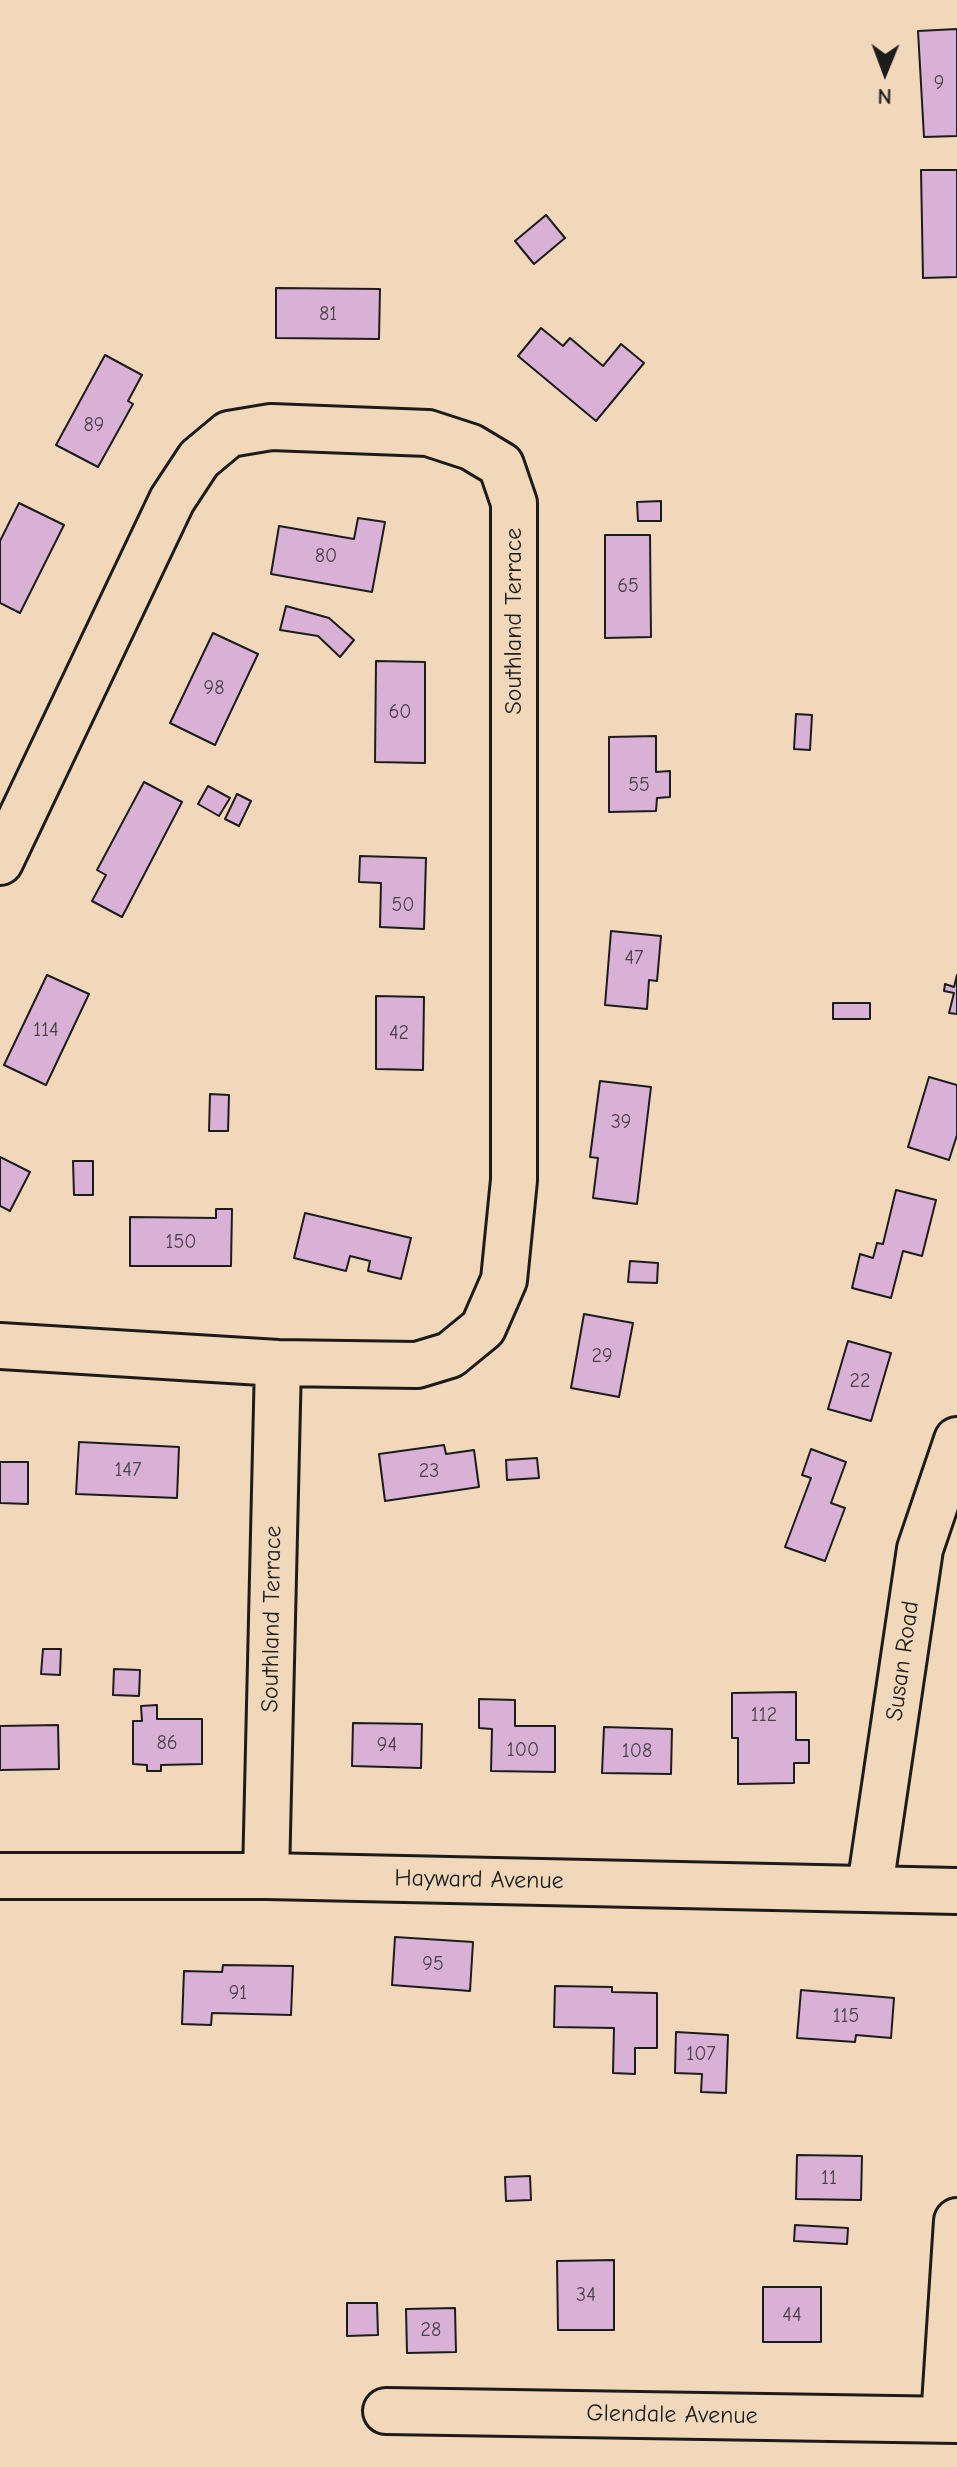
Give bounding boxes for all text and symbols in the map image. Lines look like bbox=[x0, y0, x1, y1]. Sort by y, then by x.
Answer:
north arrow bbox=[845, 32, 925, 112]
house number: 9 bbox=[934, 71, 944, 95]
text: N bbox=[877, 83, 892, 109]
house number: 81 bbox=[319, 302, 337, 326]
house number: 89 bbox=[84, 413, 104, 437]
street label: Southland Terrace bbox=[500, 528, 528, 714]
house number: 80 bbox=[315, 544, 337, 568]
house number: 65 bbox=[617, 574, 639, 598]
house number: 98 bbox=[204, 676, 224, 700]
house number: 60 bbox=[388, 700, 412, 724]
house number: 55 bbox=[628, 773, 650, 797]
house number: 50 bbox=[391, 893, 415, 917]
house number: 47 bbox=[624, 946, 644, 970]
house number: 114 bbox=[33, 1018, 59, 1042]
house number: 42 bbox=[389, 1021, 409, 1045]
house number: 39 bbox=[611, 1110, 631, 1134]
house number: 150 bbox=[166, 1230, 196, 1254]
house number: 29 bbox=[591, 1344, 613, 1368]
house number: 22 bbox=[850, 1369, 870, 1393]
house number: 147 bbox=[114, 1458, 142, 1482]
house number: 23 bbox=[419, 1459, 439, 1483]
street label: Southland Terrace bbox=[256, 1525, 288, 1713]
street label: Susan Road bbox=[880, 1599, 926, 1723]
house number: 112 bbox=[751, 1703, 777, 1727]
house number: 86 bbox=[156, 1731, 178, 1755]
house number: 94 bbox=[377, 1733, 397, 1757]
house number: 100 bbox=[507, 1738, 539, 1762]
house number: 108 bbox=[622, 1739, 652, 1763]
street label: Hayward Avenue bbox=[394, 1864, 564, 1896]
house number: 95 bbox=[422, 1952, 444, 1976]
house number: 91 bbox=[229, 1981, 247, 2005]
house number: 115 bbox=[833, 2004, 859, 2028]
house number: 107 bbox=[686, 2042, 716, 2066]
house number: 11 bbox=[821, 2166, 837, 2190]
house number: 34 bbox=[576, 2283, 596, 2307]
house number: 44 bbox=[782, 2303, 802, 2327]
house number: 28 bbox=[421, 2318, 441, 2342]
street label: Glendale Avenue bbox=[586, 2399, 758, 2431]

